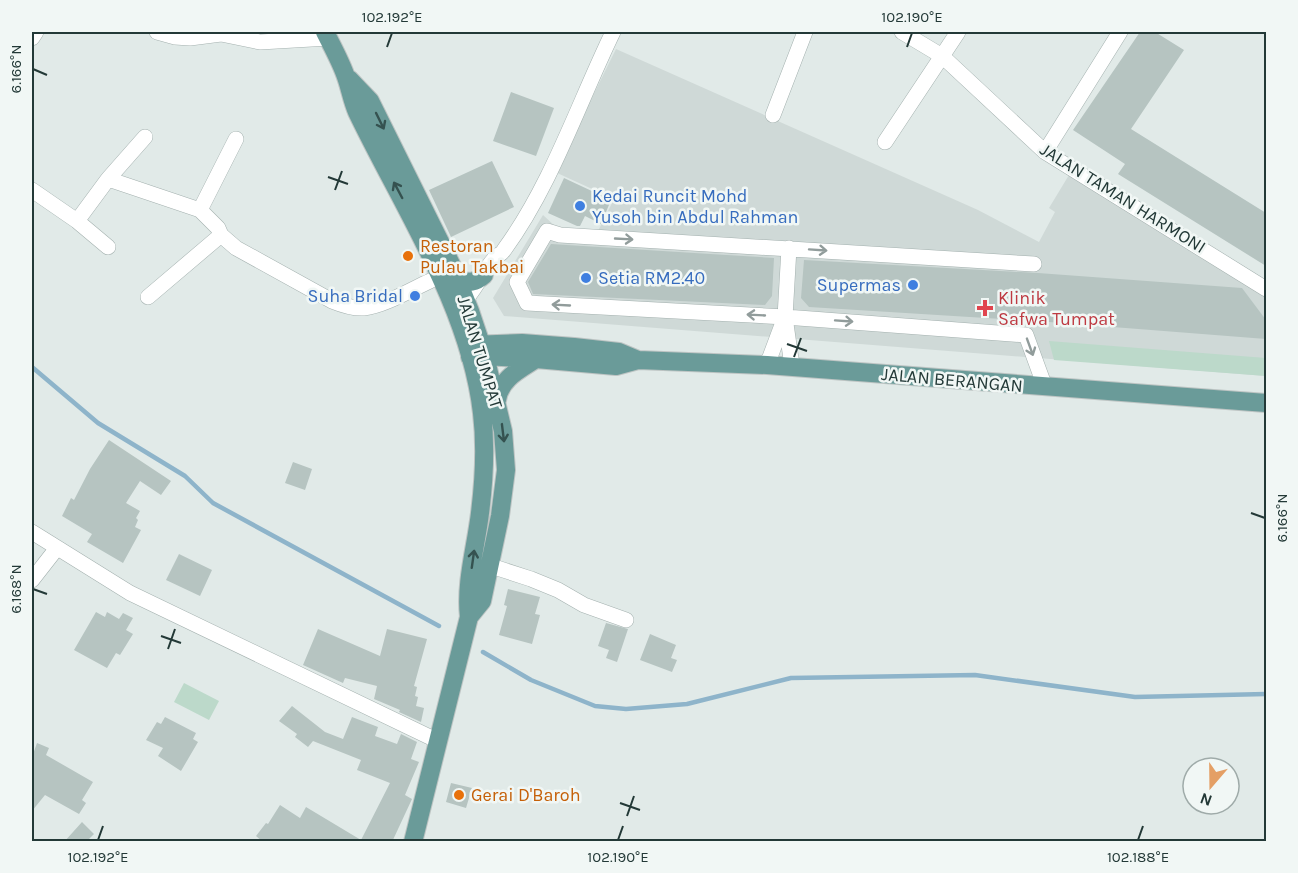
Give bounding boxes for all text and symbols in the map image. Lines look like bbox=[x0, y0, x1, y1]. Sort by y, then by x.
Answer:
text: 102.192°E bbox=[361, 8, 423, 26]
text: 102.190°E bbox=[881, 8, 943, 26]
text: 6.166°N bbox=[7, 45, 25, 93]
one-way arrow bbox=[375, 112, 386, 130]
street label: JALAN TAMAN HARMONI bbox=[1036, 138, 1210, 258]
one-way arrow bbox=[392, 182, 403, 200]
place label: Kedai Runcit Mohd Yusoh bin Abdul Rahman bbox=[592, 185, 798, 228]
marker: Kedai Runcit Mohd Yusoh bin Abdul Rahman bbox=[573, 199, 587, 213]
one-way arrow bbox=[613, 234, 633, 245]
place label: Restoran Pulau Takbai bbox=[420, 235, 524, 278]
one-way arrow bbox=[808, 245, 828, 256]
marker: Restoran Pulau Takbai bbox=[401, 249, 415, 263]
place label: Setia RM2.40 bbox=[598, 267, 705, 289]
marker: Setia RM2.40 bbox=[579, 271, 593, 285]
place label: Supermas bbox=[817, 274, 901, 296]
marker: Supermas bbox=[906, 278, 920, 292]
place label: Suha Bridal bbox=[308, 285, 403, 307]
place label: Klinik Safwa Tumpat bbox=[998, 287, 1115, 330]
marker: Suha Bridal bbox=[408, 289, 422, 303]
street label: JALAN TUMPAT bbox=[452, 293, 508, 411]
one-way arrow bbox=[551, 299, 571, 310]
marker: Klinik Safwa Tumpat bbox=[976, 299, 994, 317]
one-way arrow bbox=[746, 310, 766, 321]
one-way arrow bbox=[833, 316, 853, 327]
one-way arrow bbox=[1025, 337, 1036, 355]
street label: JALAN BERANGAN bbox=[880, 363, 1024, 397]
one-way arrow bbox=[497, 423, 508, 443]
text: 6.166°N bbox=[1273, 494, 1291, 542]
one-way arrow bbox=[468, 550, 479, 570]
text: 6.168°N bbox=[7, 564, 25, 614]
north arrow bbox=[1181, 756, 1241, 816]
place label: Gerai D'Baroh bbox=[471, 784, 581, 806]
marker: Gerai D'Baroh bbox=[452, 788, 466, 802]
text: N bbox=[1197, 789, 1215, 811]
text: 102.192°E bbox=[67, 848, 129, 866]
text: 102.190°E bbox=[587, 848, 649, 866]
text: 102.188°E bbox=[1107, 848, 1169, 866]

